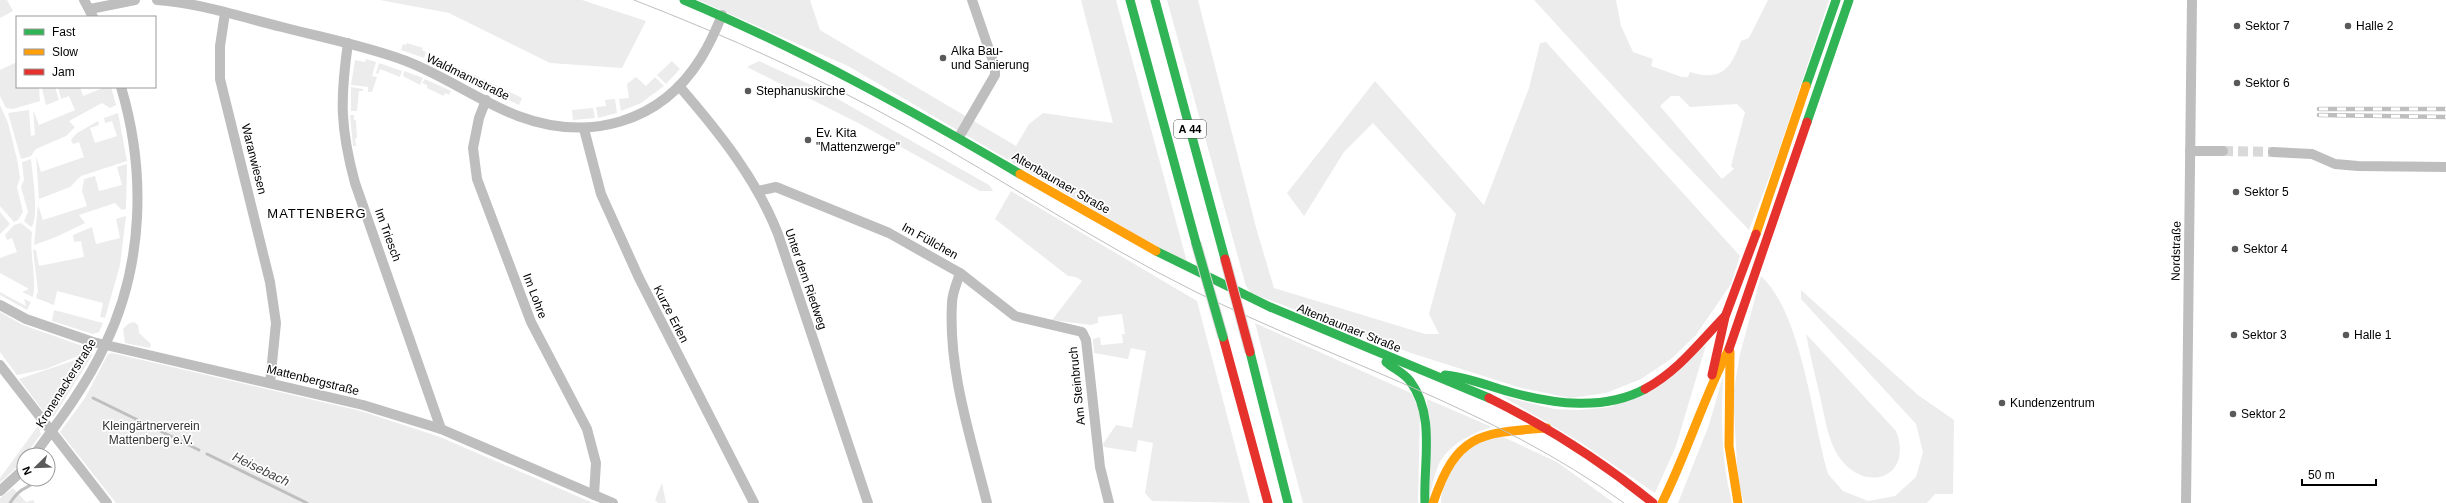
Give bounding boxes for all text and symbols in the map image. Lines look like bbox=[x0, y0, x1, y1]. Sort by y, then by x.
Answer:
legend bbox=[16, 16, 156, 88]
place label: Sektor 7 bbox=[2245, 19, 2290, 33]
place label: Halle 2 bbox=[2356, 19, 2394, 33]
marker: Sektor 7 bbox=[2232, 21, 2242, 31]
marker: Halle 2 bbox=[2343, 21, 2353, 31]
text: Fast bbox=[52, 25, 76, 39]
place label: Alka Bau- und Sanierung bbox=[951, 44, 1029, 72]
text: Slow bbox=[52, 45, 78, 59]
street label: Waldmannstraße bbox=[424, 51, 512, 103]
marker: Alka Bau- und Sanierung bbox=[938, 53, 948, 63]
text: Jam bbox=[52, 65, 75, 79]
place label: Sektor 6 bbox=[2245, 76, 2290, 90]
marker: Sektor 6 bbox=[2232, 78, 2242, 88]
place label: Stephanuskirche bbox=[756, 84, 846, 98]
marker: Stephanuskirche bbox=[743, 86, 753, 96]
road number: A 44 bbox=[1174, 120, 1206, 138]
street label: Waranwiesen bbox=[238, 122, 270, 196]
place label: Ev. Kita "Mattenzwerge" bbox=[816, 126, 900, 154]
marker: Ev. Kita "Mattenzwerge" bbox=[803, 135, 813, 145]
street label: Altenbaunaer Straße bbox=[1010, 149, 1113, 217]
place label: Sektor 5 bbox=[2244, 185, 2289, 199]
marker: Sektor 5 bbox=[2231, 187, 2241, 197]
district label: MATTENBERG bbox=[267, 206, 367, 221]
street label: Im Triesch bbox=[372, 207, 404, 263]
street label: Im Füllchen bbox=[899, 220, 961, 262]
street label: Nordstraße bbox=[2168, 221, 2184, 281]
street label: Unter dem Riedweg bbox=[782, 227, 830, 331]
place label: Sektor 4 bbox=[2243, 242, 2288, 256]
marker: Sektor 4 bbox=[2230, 244, 2240, 254]
street label: Im Lohre bbox=[520, 271, 550, 321]
street label: Kurze Erlen bbox=[651, 283, 691, 345]
street label: Altenbaunaer Straße bbox=[1295, 301, 1403, 355]
place label: Sektor 3 bbox=[2242, 328, 2287, 342]
place label: Halle 1 bbox=[2354, 328, 2392, 342]
marker: Sektor 3 bbox=[2229, 330, 2239, 340]
marker: Halle 1 bbox=[2341, 330, 2351, 340]
street label: Kronenackerstraße bbox=[33, 336, 99, 430]
street label: Am Steinbruch bbox=[1066, 346, 1088, 426]
street label: Mattenbergstraße bbox=[265, 362, 361, 398]
place label: Kundenzentrum bbox=[2010, 396, 2095, 410]
marker: Kundenzentrum bbox=[1997, 398, 2007, 408]
place label: Sektor 2 bbox=[2241, 407, 2286, 421]
marker: Sektor 2 bbox=[2228, 409, 2238, 419]
park label: Kleingärtnerverein Mattenberg e.V. bbox=[102, 419, 200, 447]
north arrow bbox=[16, 447, 56, 487]
water label: Heisebach bbox=[230, 449, 292, 489]
scale bar bbox=[2302, 461, 2376, 487]
text: N bbox=[20, 465, 34, 477]
text: 50 m bbox=[2308, 468, 2335, 482]

